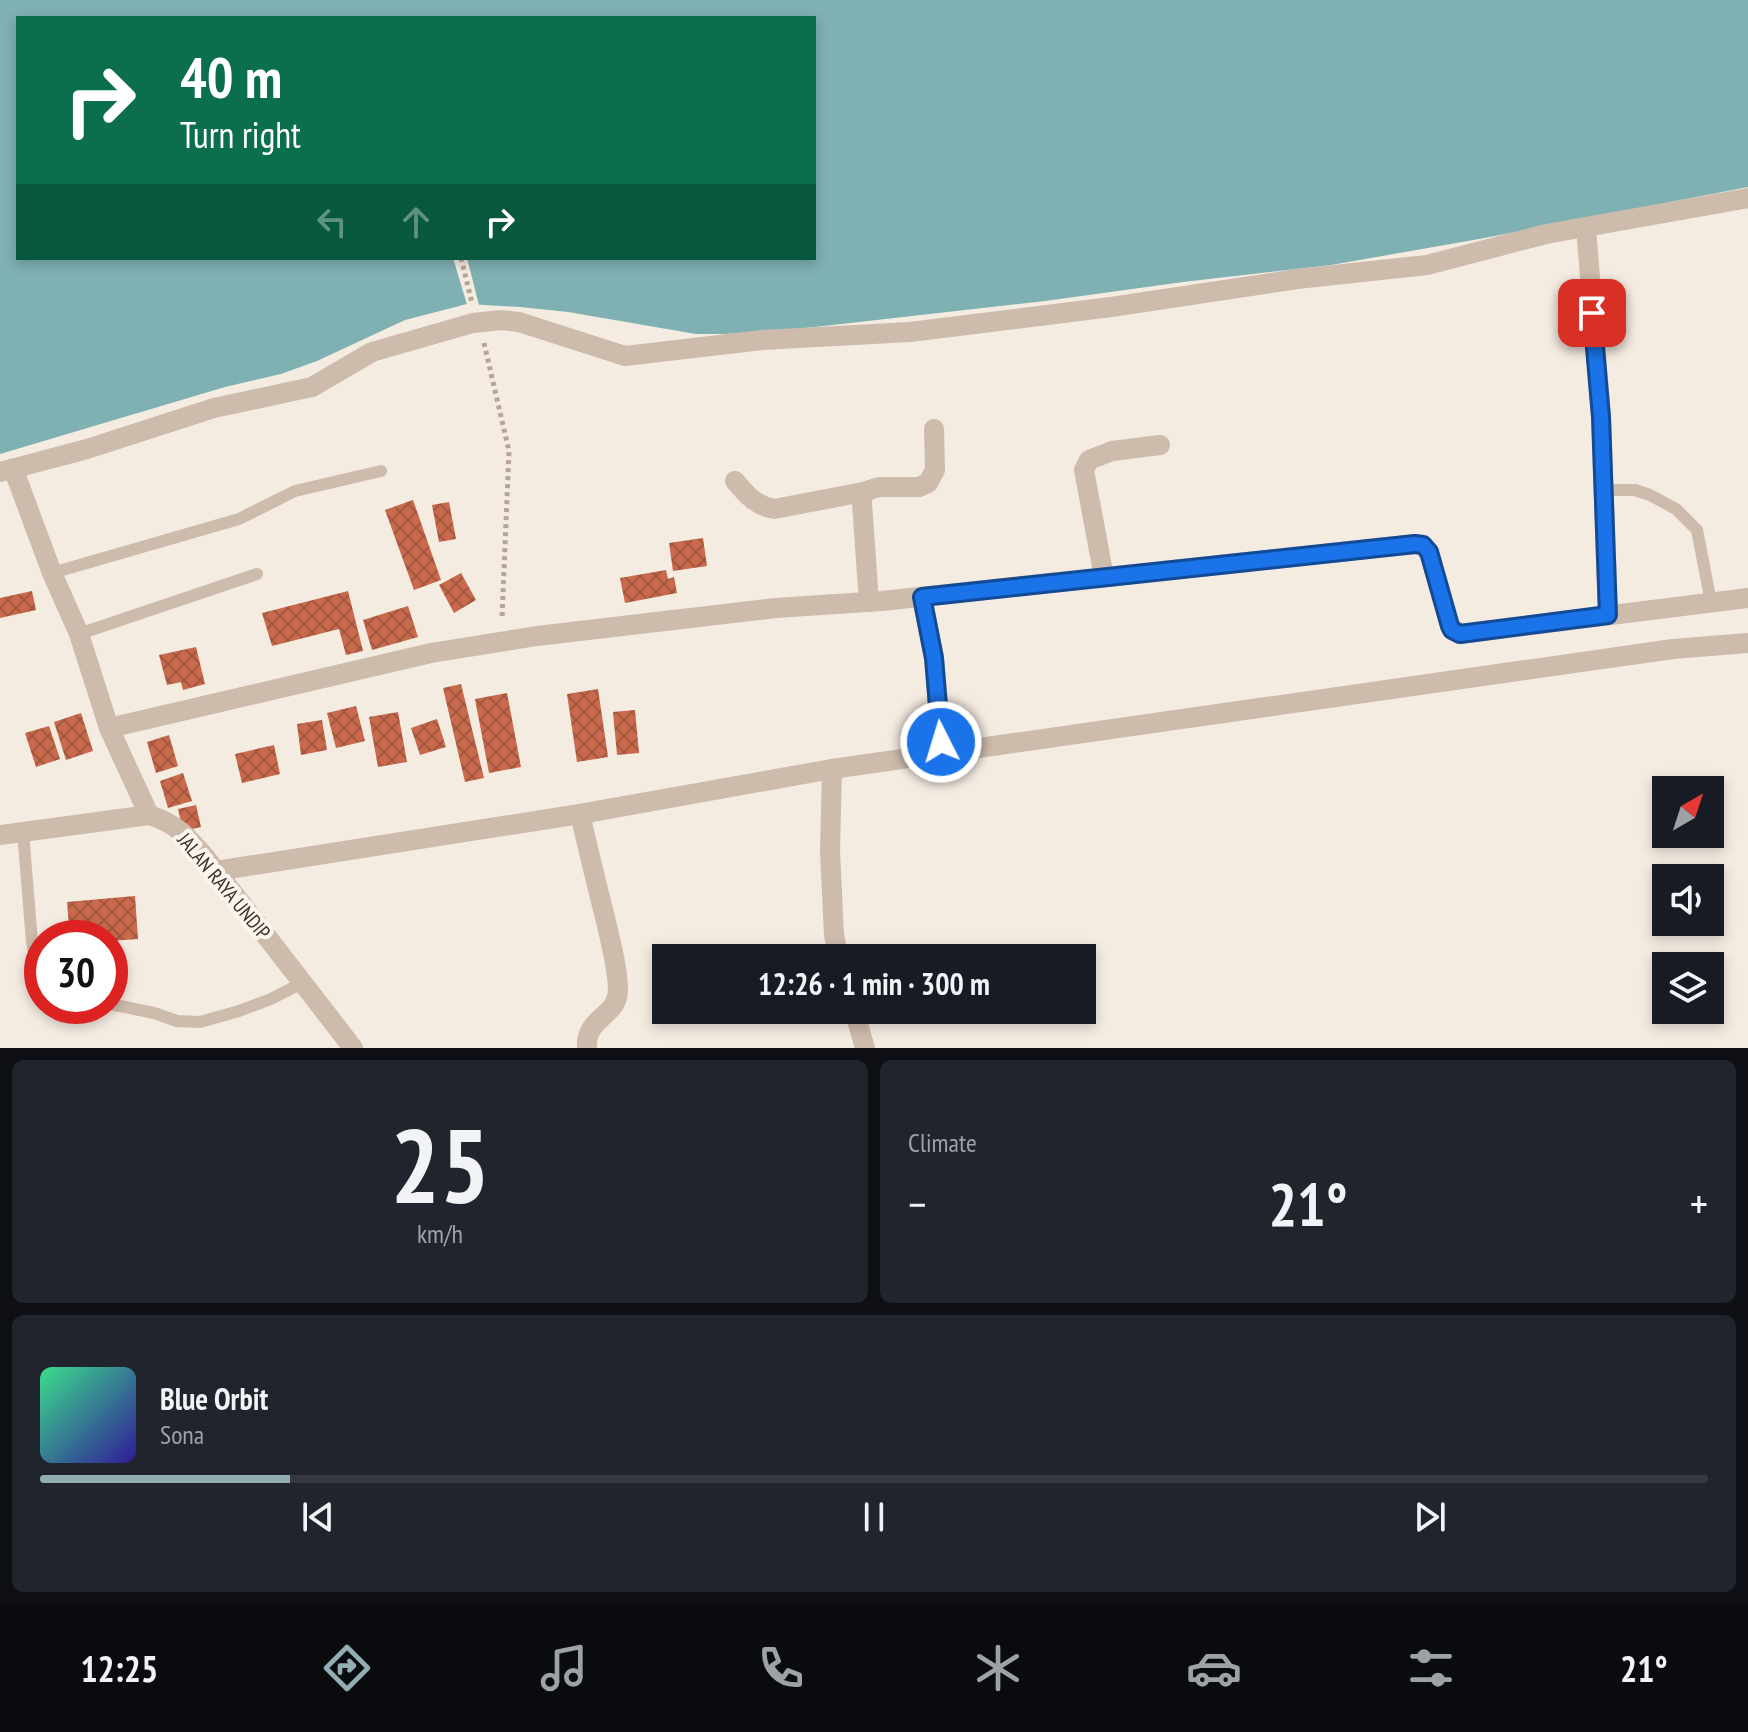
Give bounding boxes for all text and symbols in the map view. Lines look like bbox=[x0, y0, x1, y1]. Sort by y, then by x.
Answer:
text: 40 m bbox=[180, 41, 282, 113]
icon: right bbox=[48, 48, 152, 152]
text: Turn right bbox=[180, 111, 301, 158]
icon: left bbox=[310, 200, 354, 244]
icon: ahead bbox=[394, 200, 438, 244]
icon: right bbox=[478, 200, 522, 244]
pin bbox=[1558, 279, 1626, 347]
icon: arrive bbox=[1570, 291, 1614, 335]
position arrow bbox=[899, 700, 983, 784]
north arrow bbox=[1652, 776, 1724, 848]
map controls bbox=[1652, 776, 1724, 1024]
street label: JALAN RAYA UNDIP bbox=[171, 827, 276, 945]
button: sound bbox=[1652, 864, 1724, 936]
speed limit sign: 30 bbox=[24, 920, 128, 1024]
button: layers bbox=[1652, 952, 1724, 1024]
text: 12:26 · 1 min · 300 m bbox=[758, 964, 990, 1003]
text: 25 bbox=[390, 1097, 490, 1232]
text: Climate bbox=[908, 1126, 977, 1159]
text: 21° bbox=[1268, 1165, 1348, 1243]
text: − bbox=[908, 1175, 926, 1232]
text: + bbox=[1690, 1175, 1708, 1232]
text: km/h bbox=[417, 1217, 463, 1250]
text: Blue Orbit bbox=[160, 1379, 268, 1418]
text: Sona bbox=[160, 1418, 204, 1451]
icon: previous bbox=[296, 1495, 340, 1539]
icon: pause bbox=[852, 1495, 896, 1539]
icon: next bbox=[1408, 1495, 1452, 1539]
icon: directions bbox=[319, 1640, 375, 1696]
icon: music bbox=[536, 1640, 592, 1696]
icon: phone bbox=[753, 1640, 809, 1696]
icon: climate bbox=[970, 1640, 1026, 1696]
icon: car bbox=[1186, 1640, 1242, 1696]
icon: filters bbox=[1403, 1640, 1459, 1696]
text: 12:25 bbox=[80, 1645, 158, 1692]
text: 21° bbox=[1620, 1645, 1668, 1692]

